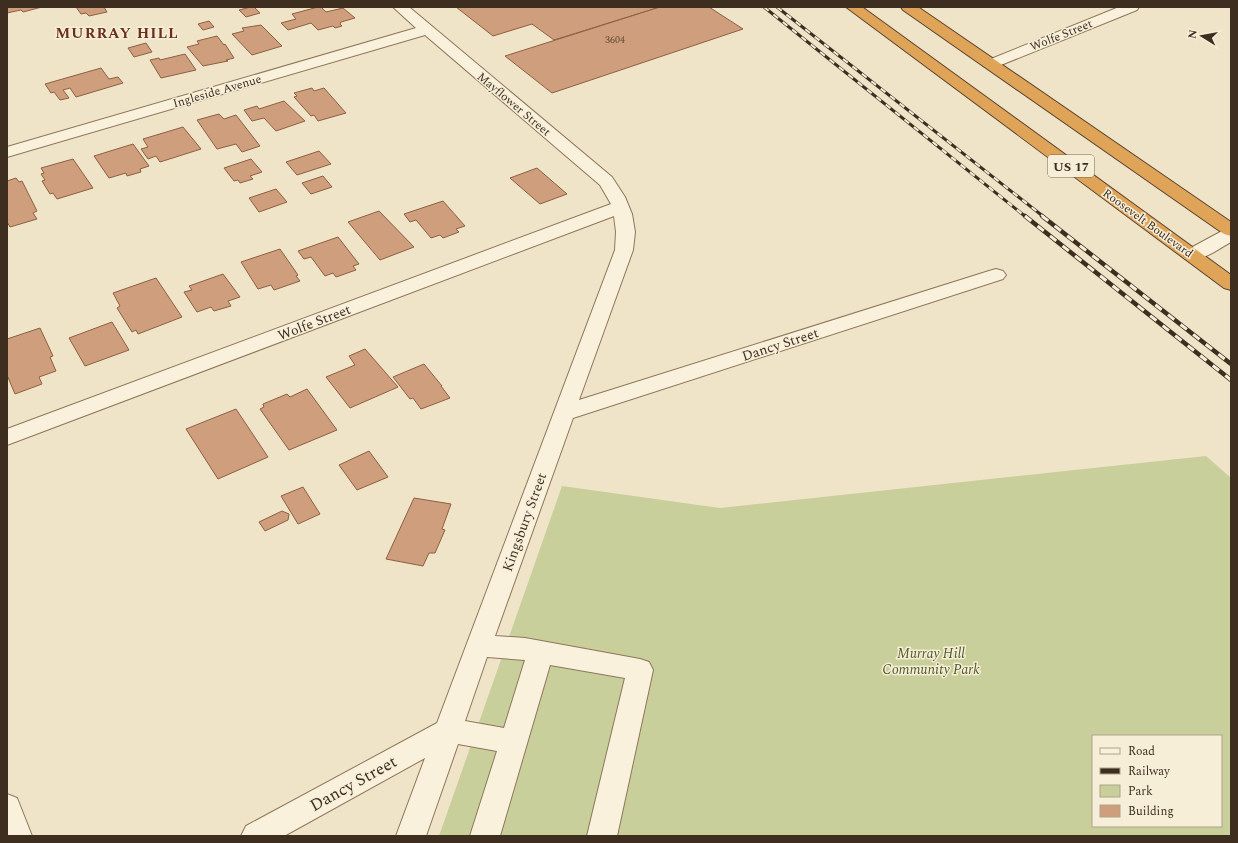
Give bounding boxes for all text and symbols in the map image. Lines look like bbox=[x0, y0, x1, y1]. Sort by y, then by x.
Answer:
street label: Wolfe Street bbox=[1027, 14, 1095, 57]
north arrow bbox=[1182, 16, 1222, 56]
district label: MURRAY HILL bbox=[55, 22, 179, 45]
text: N bbox=[1183, 28, 1202, 40]
house number: 3604 bbox=[605, 32, 625, 48]
street label: Mayflower Street bbox=[473, 68, 555, 141]
street label: Ingleside Avenue bbox=[171, 70, 264, 113]
road number: US 17 bbox=[1048, 155, 1094, 177]
street label: Roosevelt Boulevard bbox=[1098, 184, 1197, 263]
street label: Wolfe Street bbox=[275, 299, 354, 346]
street label: Dancy Street bbox=[739, 322, 821, 367]
street label: Kingsbury Street bbox=[497, 470, 552, 575]
park label: Murray Hill Community Park bbox=[882, 643, 980, 680]
legend bbox=[1092, 735, 1222, 827]
text: Road bbox=[1128, 742, 1155, 761]
street label: Dancy Street bbox=[305, 749, 402, 819]
text: Railway bbox=[1128, 762, 1171, 781]
text: Park bbox=[1128, 782, 1153, 801]
text: Building bbox=[1128, 802, 1174, 821]

